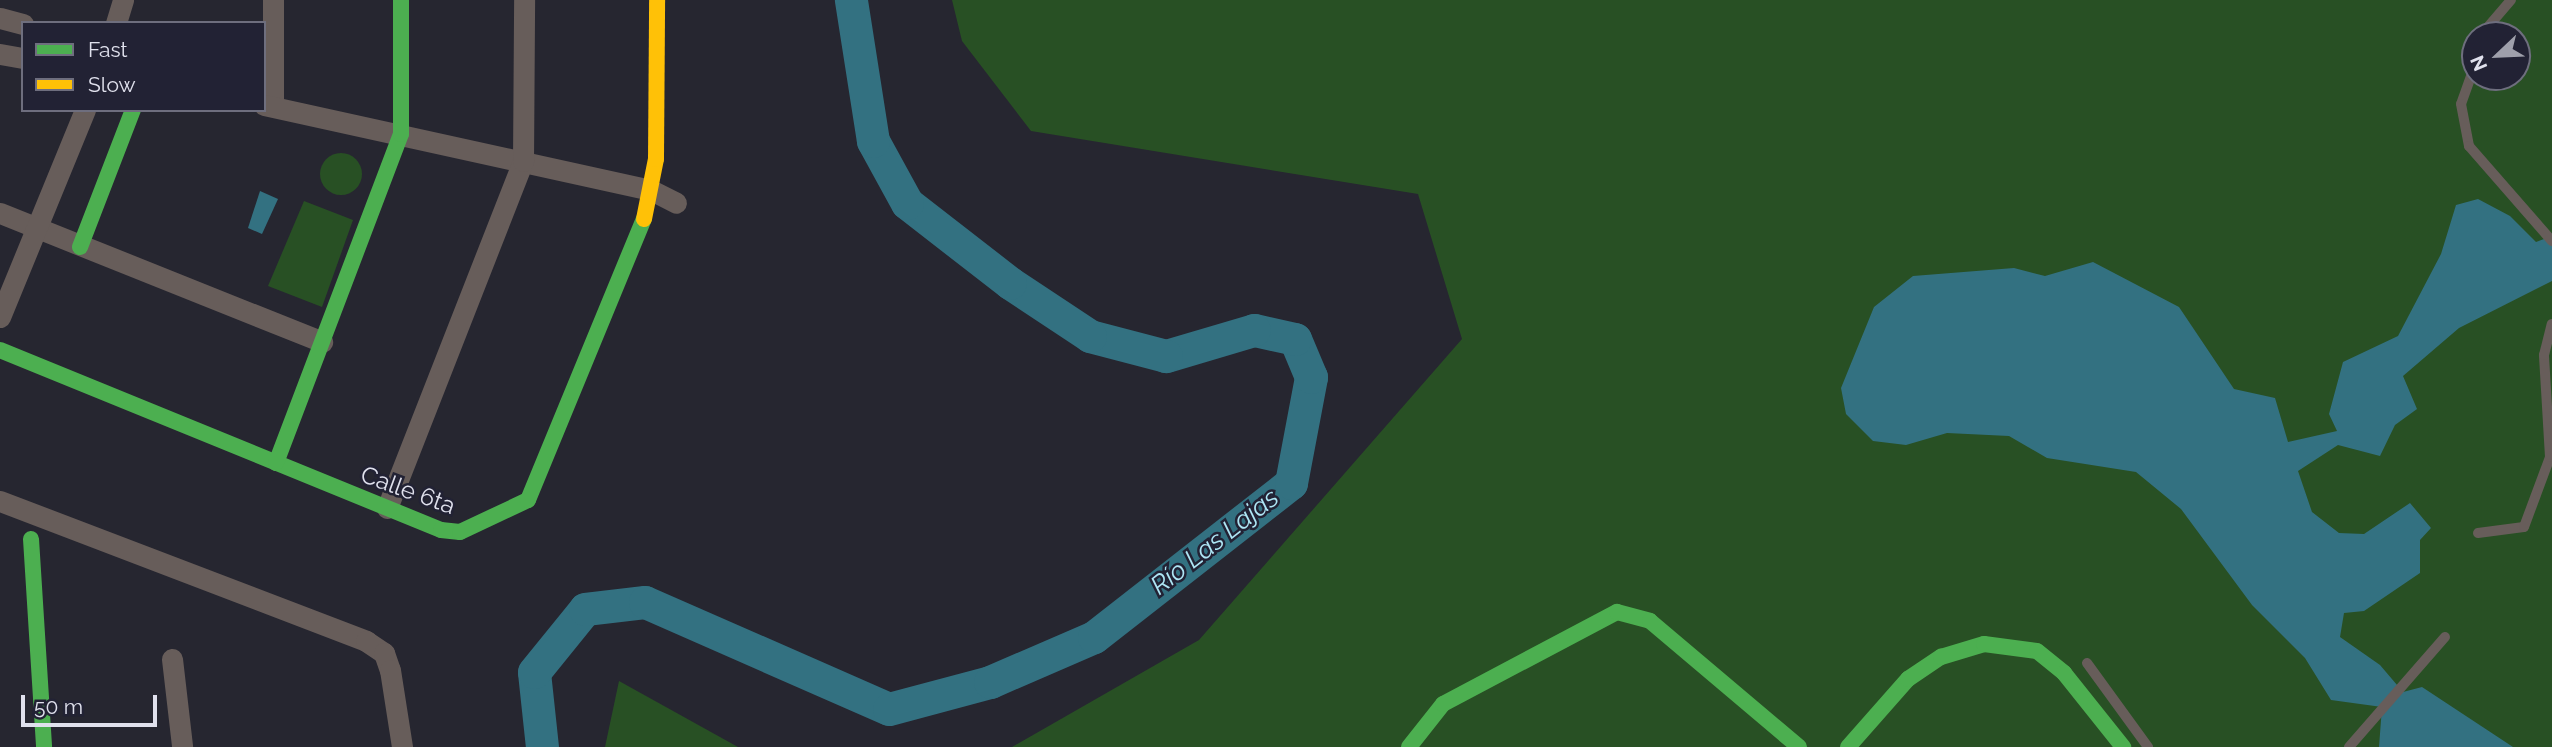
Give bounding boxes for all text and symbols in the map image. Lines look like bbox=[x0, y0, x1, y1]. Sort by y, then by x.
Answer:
legend bbox=[21, 21, 266, 112]
north arrow bbox=[2461, 21, 2531, 91]
text: Fast bbox=[88, 37, 128, 62]
text: N bbox=[2466, 52, 2491, 74]
text: Slow bbox=[88, 72, 136, 97]
street label: Calle 6ta bbox=[357, 460, 459, 520]
water label: Río Las Lajas bbox=[1145, 482, 1285, 602]
scale bar bbox=[24, 680, 161, 724]
text: 50 m bbox=[34, 694, 83, 719]

